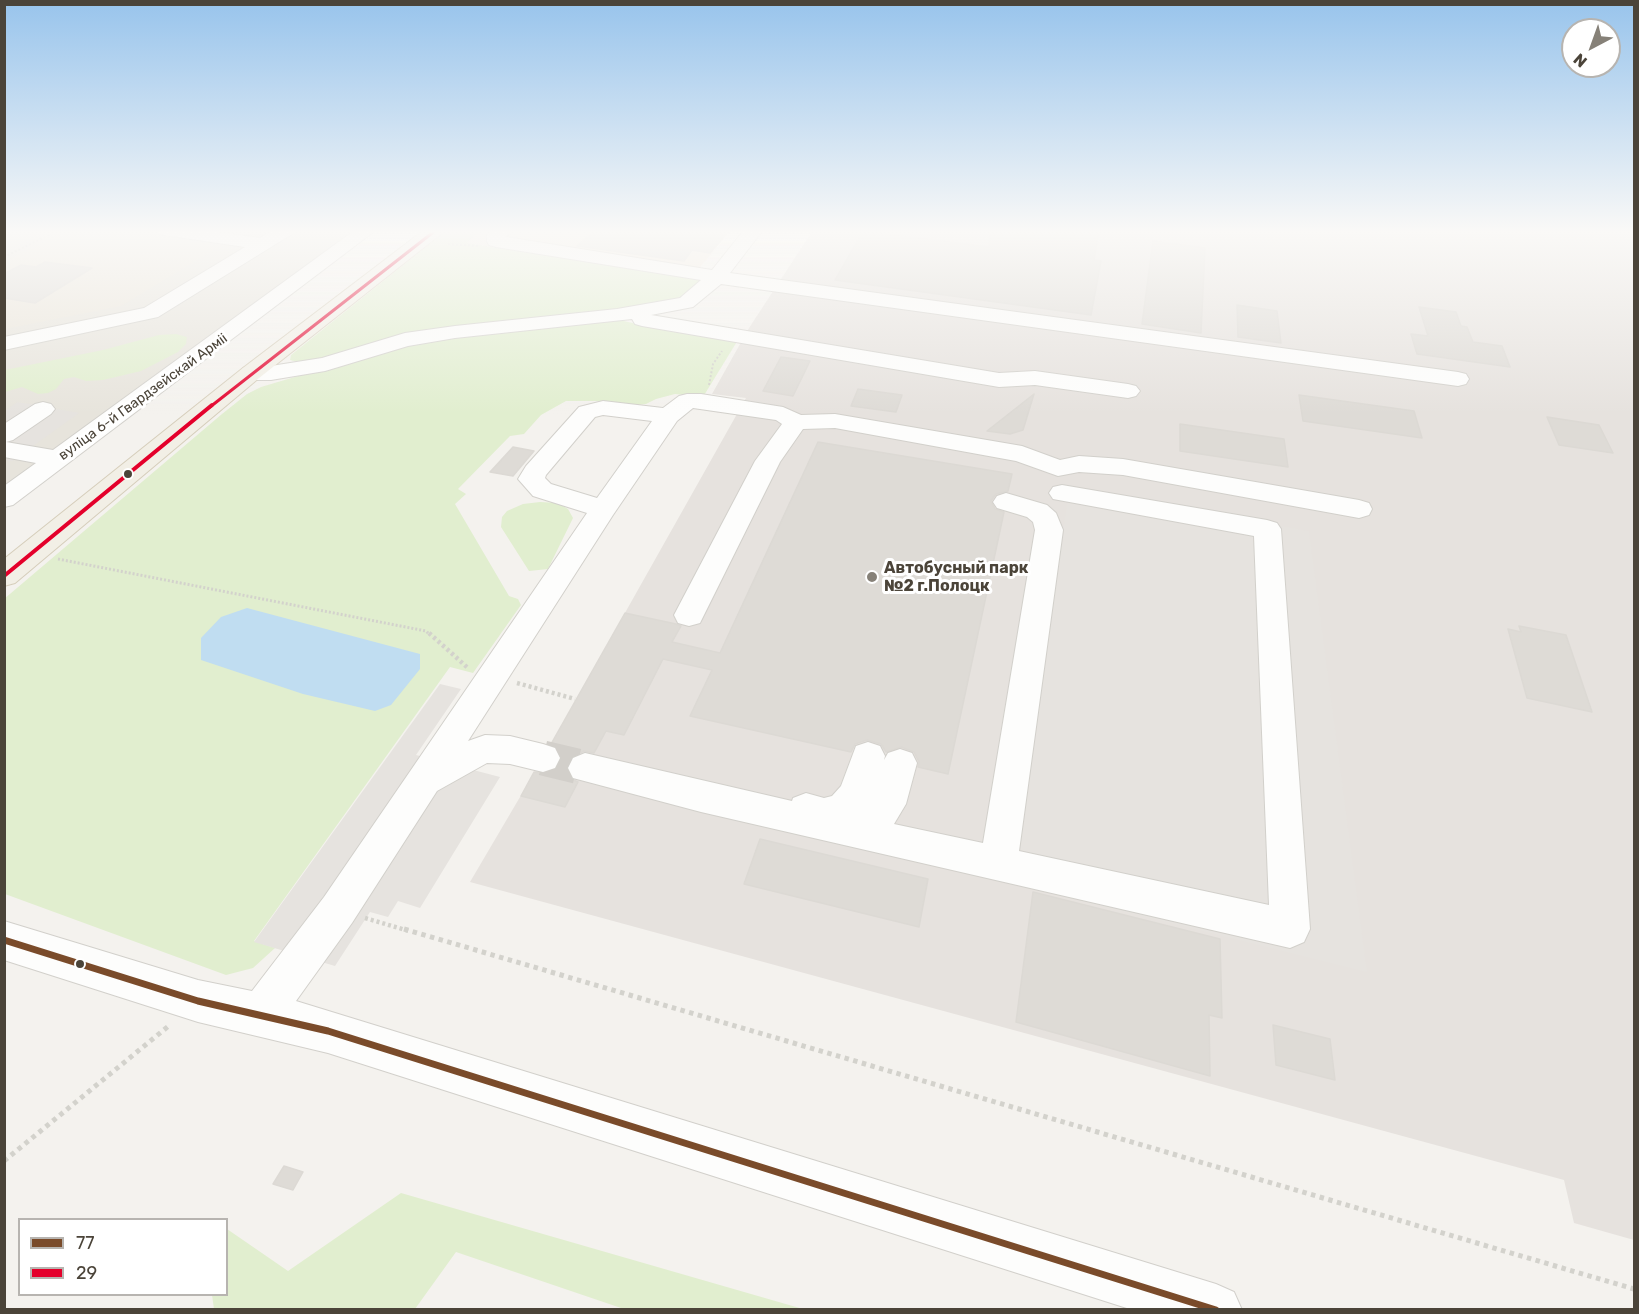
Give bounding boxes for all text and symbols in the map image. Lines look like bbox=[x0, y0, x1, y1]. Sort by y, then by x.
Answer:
north arrow bbox=[1561, 18, 1621, 78]
text: N bbox=[1570, 50, 1591, 71]
street label: вуліца 6-й Гвардзейскай Арміі bbox=[55, 330, 231, 464]
unlabelled marker bbox=[122, 468, 134, 480]
place label: Автобусный парк №2 г.Полоцк bbox=[884, 558, 1028, 596]
marker: Автобусный парк №2 г.Полоцк bbox=[865, 570, 879, 584]
unlabelled marker bbox=[74, 958, 86, 970]
legend bbox=[18, 1218, 228, 1296]
text: 77 bbox=[76, 1232, 94, 1254]
text: 29 bbox=[76, 1262, 97, 1284]

